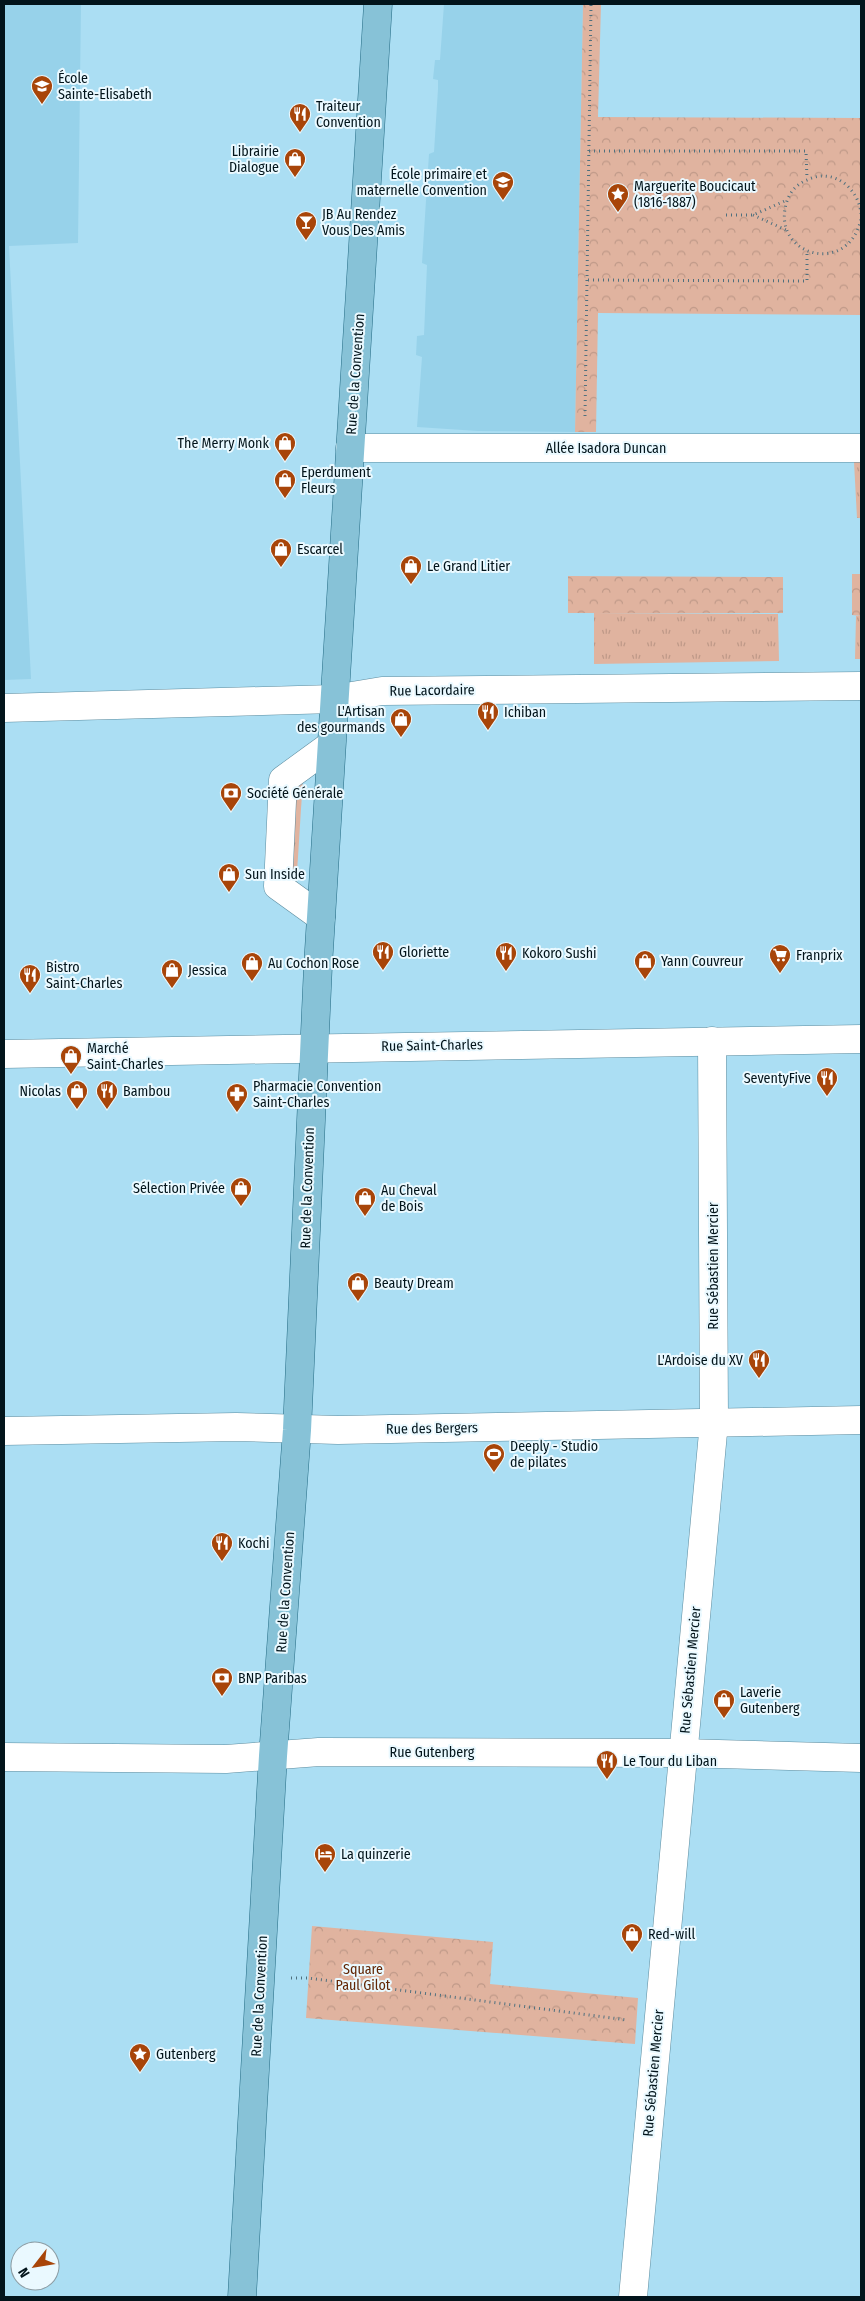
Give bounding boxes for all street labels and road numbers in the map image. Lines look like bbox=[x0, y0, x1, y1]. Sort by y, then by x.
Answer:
street label: Rue de la Convention bbox=[343, 313, 368, 435]
street label: Allée Isadora Duncan bbox=[546, 440, 666, 457]
street label: Rue Lacordaire bbox=[389, 681, 475, 700]
street label: Rue Saint-Charles bbox=[381, 1036, 483, 1055]
street label: Rue de la Convention bbox=[297, 1127, 318, 1249]
street label: Rue Sébastien Mercier bbox=[705, 1202, 722, 1330]
street label: Rue des Bergers bbox=[386, 1419, 478, 1438]
street label: Rue de la Convention bbox=[273, 1531, 298, 1653]
street label: Rue Sébastien Mercier bbox=[676, 1606, 705, 1734]
street label: Rue Gutenberg bbox=[390, 1744, 475, 1761]
street label: Rue de la Convention bbox=[248, 1935, 271, 2057]
street label: Rue Sébastien Mercier bbox=[639, 2009, 668, 2137]

